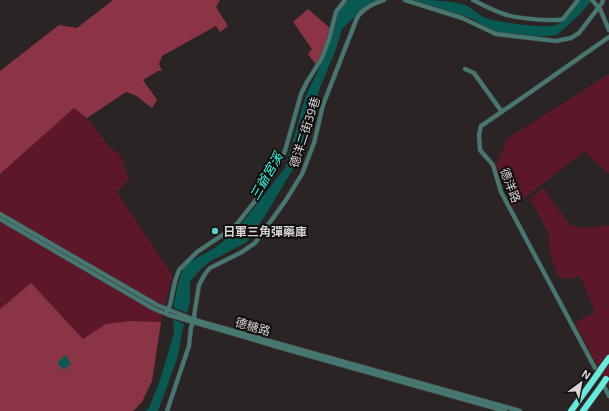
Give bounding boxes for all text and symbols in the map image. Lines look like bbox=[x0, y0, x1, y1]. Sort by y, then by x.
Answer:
street label: 德洋二街39巷 bbox=[286, 95, 322, 169]
water label: 三爺宮溪 bbox=[246, 148, 287, 203]
street label: 德洋路 bbox=[498, 166, 524, 204]
place label: 日軍三角彈藥庫 bbox=[223, 224, 307, 238]
marker: 日軍三角彈藥庫 bbox=[210, 226, 220, 236]
street label: 德糖路 bbox=[234, 314, 272, 338]
north arrow bbox=[561, 363, 601, 403]
text: N bbox=[580, 366, 593, 382]

